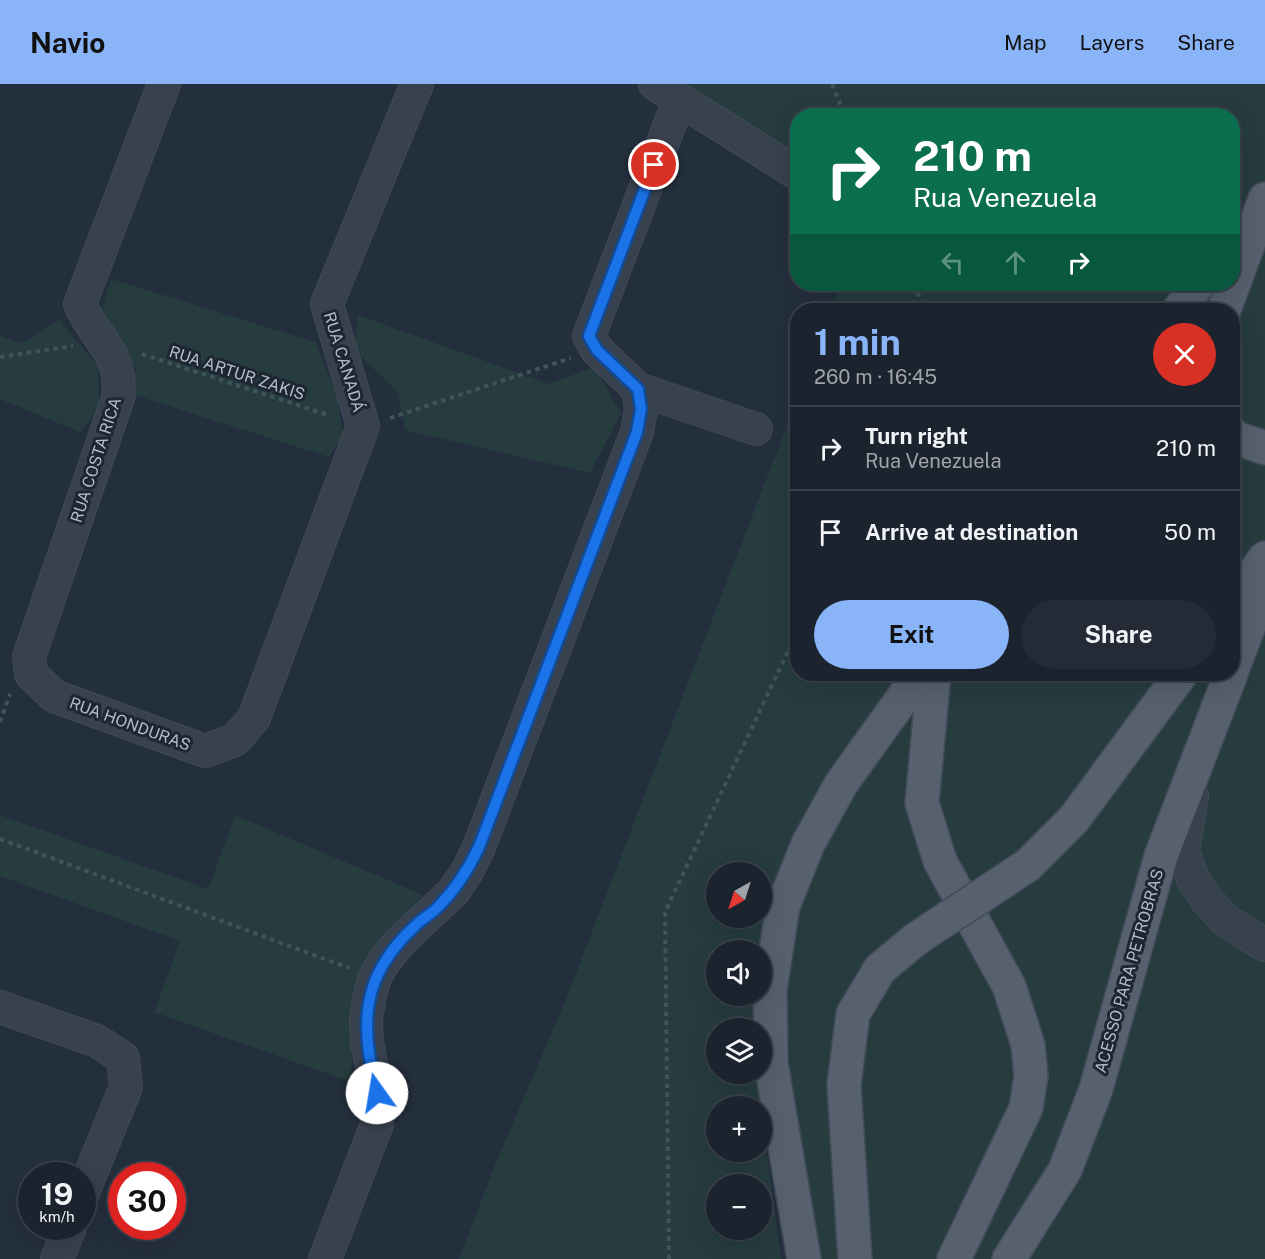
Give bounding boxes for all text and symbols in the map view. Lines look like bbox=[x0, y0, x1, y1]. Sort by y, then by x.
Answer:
text: Navio bbox=[30, 26, 105, 59]
text: Map bbox=[1004, 30, 1047, 55]
text: Layers bbox=[1080, 30, 1144, 55]
text: Share bbox=[1177, 30, 1235, 55]
text: 210 m bbox=[913, 131, 1032, 180]
icon: right bbox=[814, 132, 892, 210]
pin bbox=[628, 139, 679, 190]
icon: arrive bbox=[637, 148, 670, 181]
text: Rua Venezuela bbox=[913, 181, 1097, 213]
icon: left bbox=[936, 246, 969, 279]
icon: ahead bbox=[999, 246, 1032, 279]
icon: right bbox=[1062, 246, 1095, 279]
street label: RUA CANADÁ bbox=[320, 309, 369, 415]
text: 1 min bbox=[814, 321, 901, 363]
button: close bbox=[1153, 323, 1216, 386]
street label: RUA ARTUR ZAKIS bbox=[167, 342, 307, 404]
text: 260 m · 16:45 bbox=[814, 365, 937, 389]
street label: RUA COSTA RICA bbox=[67, 395, 125, 525]
text: Turn right bbox=[865, 423, 968, 449]
icon: right bbox=[814, 432, 847, 465]
text: 210 m bbox=[1156, 435, 1216, 461]
text: Rua Venezuela bbox=[865, 449, 1001, 473]
icon: arrive bbox=[814, 516, 847, 549]
text: Arrive at destination bbox=[865, 519, 1078, 545]
text: 50 m bbox=[1164, 519, 1216, 545]
button: Exit bbox=[814, 600, 1009, 669]
button: Share bbox=[1021, 600, 1216, 669]
street label: RUA HONDURAS bbox=[67, 693, 193, 755]
north arrow bbox=[706, 862, 772, 928]
map controls bbox=[706, 862, 772, 1240]
street label: ACESSO PARA PETROBRAS bbox=[1091, 867, 1167, 1075]
button: sound bbox=[706, 940, 772, 1006]
button: layers bbox=[706, 1018, 772, 1084]
position arrow bbox=[345, 1061, 409, 1125]
button: + bbox=[706, 1096, 772, 1162]
speed limit sign: 30 bbox=[108, 1162, 186, 1240]
button: − bbox=[706, 1174, 772, 1240]
text: 19 bbox=[41, 1176, 73, 1212]
text: km/h bbox=[39, 1208, 75, 1225]

